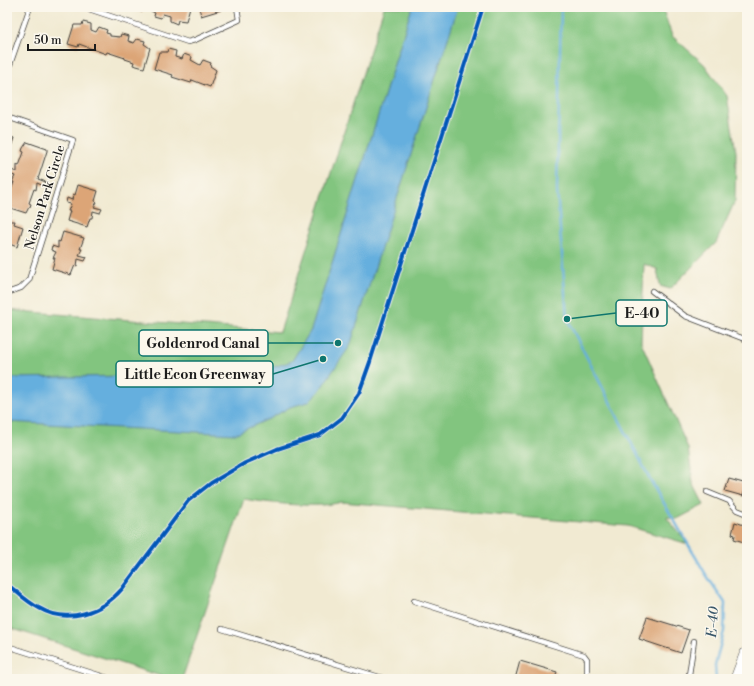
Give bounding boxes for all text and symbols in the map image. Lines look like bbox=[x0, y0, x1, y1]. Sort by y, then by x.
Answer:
scale bar bbox=[28, 26, 95, 52]
text: 50 m bbox=[34, 33, 62, 48]
street label: Nelson Park Circle bbox=[21, 143, 69, 252]
callout: E-40 bbox=[616, 300, 667, 326]
text: E-40 bbox=[625, 305, 659, 323]
callout: Goldenrod Canal bbox=[139, 330, 268, 356]
text: Goldenrod Canal bbox=[146, 335, 260, 353]
callout: Little Econ Greenway bbox=[116, 361, 273, 387]
text: Little Econ Greenway bbox=[125, 366, 266, 384]
water label: E-40 bbox=[703, 605, 723, 639]

